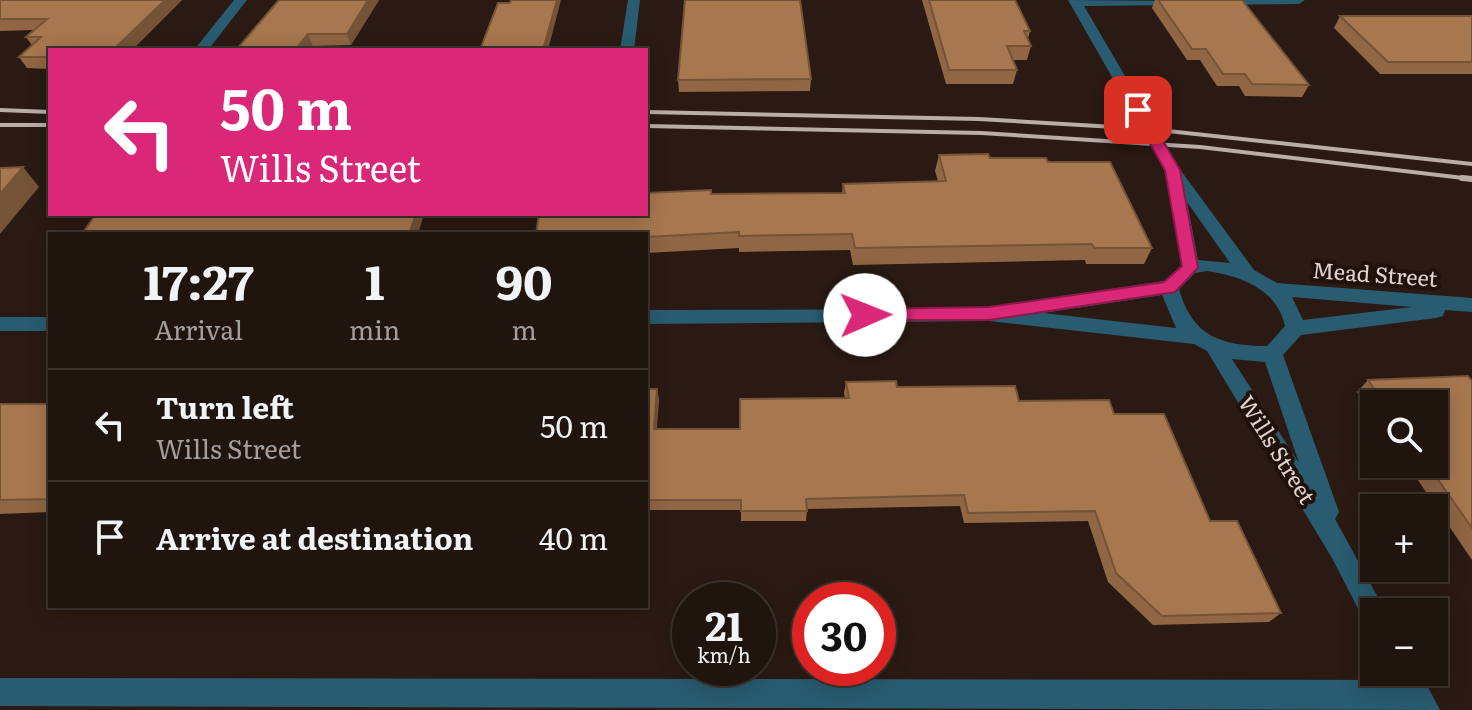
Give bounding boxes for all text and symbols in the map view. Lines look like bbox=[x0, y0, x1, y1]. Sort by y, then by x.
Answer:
text: 50 m bbox=[220, 64, 352, 147]
pin bbox=[1104, 76, 1172, 144]
icon: left bbox=[88, 80, 192, 184]
icon: arrive bbox=[1116, 88, 1160, 132]
text: Wills Street bbox=[220, 140, 421, 193]
text: 17:27 bbox=[143, 244, 254, 315]
text: 1 bbox=[365, 244, 385, 315]
text: 90 bbox=[495, 244, 553, 315]
street label: Mead Street bbox=[1311, 252, 1439, 294]
position arrow bbox=[823, 273, 907, 357]
text: Arrival bbox=[154, 309, 243, 348]
text: min bbox=[349, 309, 400, 348]
text: m bbox=[511, 309, 537, 348]
text: Turn left bbox=[156, 384, 294, 428]
street label: Wills Street bbox=[1231, 388, 1325, 510]
map controls bbox=[1360, 390, 1448, 686]
button: search bbox=[1360, 390, 1448, 478]
icon: left bbox=[88, 403, 132, 447]
text: 50 m bbox=[540, 403, 608, 447]
text: Wills Street bbox=[156, 428, 301, 467]
button: + bbox=[1360, 494, 1448, 582]
icon: arrive bbox=[88, 515, 132, 559]
text: Arrive at destination bbox=[156, 515, 473, 559]
text: 40 m bbox=[539, 515, 608, 559]
speed limit sign: 30 bbox=[792, 582, 896, 686]
text: 21 bbox=[705, 594, 743, 653]
button: − bbox=[1360, 598, 1448, 686]
text: km/h bbox=[697, 639, 751, 669]

